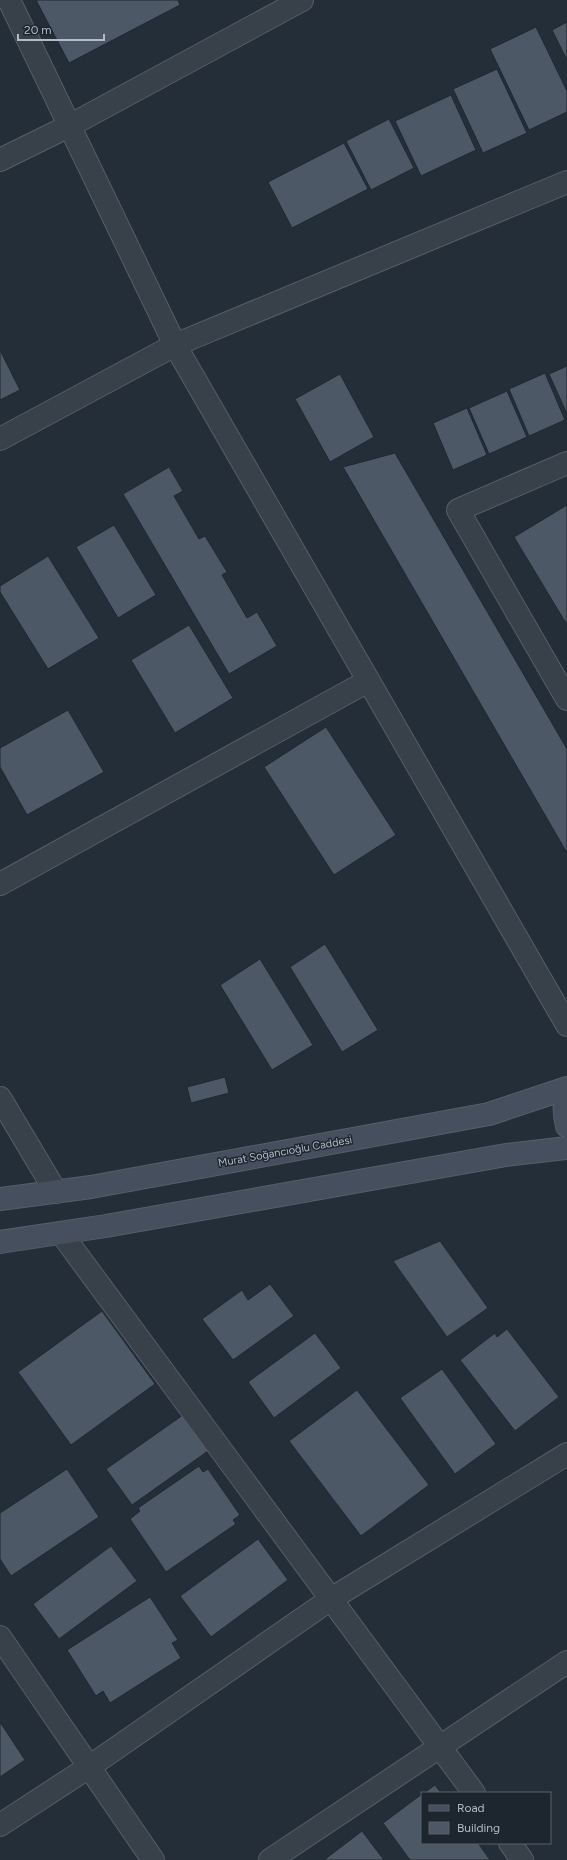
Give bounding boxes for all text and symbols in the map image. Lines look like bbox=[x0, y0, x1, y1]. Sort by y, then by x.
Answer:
scale bar bbox=[18, 16, 104, 42]
text: 20 m bbox=[24, 23, 52, 37]
street label: Murat Soğancıoğlu Caddesi bbox=[217, 1133, 353, 1170]
legend bbox=[421, 1792, 551, 1844]
text: Road bbox=[457, 1801, 485, 1815]
text: Building bbox=[457, 1821, 500, 1835]

